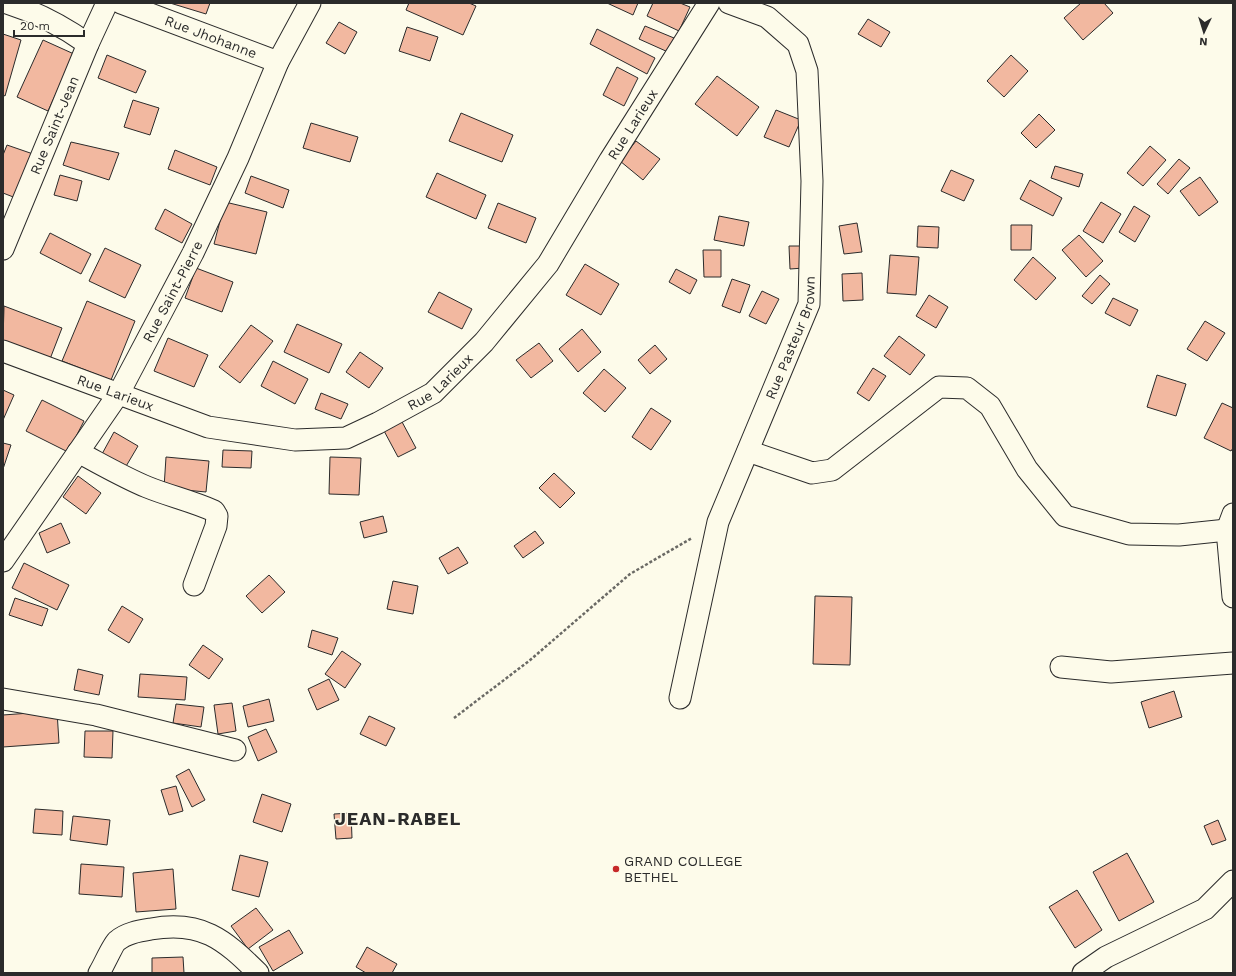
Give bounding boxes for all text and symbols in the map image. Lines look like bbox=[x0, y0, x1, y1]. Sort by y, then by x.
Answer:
scale bar bbox=[14, 12, 84, 38]
street label: Rue Jhohanne bbox=[163, 12, 259, 61]
north arrow bbox=[1184, 12, 1224, 52]
text: 20 m bbox=[20, 19, 50, 33]
text: N bbox=[1199, 35, 1208, 48]
street label: Rue Saint-Jean bbox=[27, 74, 82, 177]
street label: Rue Larieux bbox=[604, 86, 661, 163]
street label: Rue Saint-Pierre bbox=[139, 238, 206, 345]
street label: Rue Pasteur Brown bbox=[762, 276, 818, 402]
street label: Rue Larieux bbox=[405, 350, 476, 413]
street label: Rue Larieux bbox=[75, 371, 156, 414]
district label: JEAN-RABEL bbox=[335, 808, 461, 829]
place label: GRAND COLLEGE BETHEL bbox=[624, 853, 743, 885]
marker: GRAND COLLEGE BETHEL bbox=[611, 864, 621, 874]

